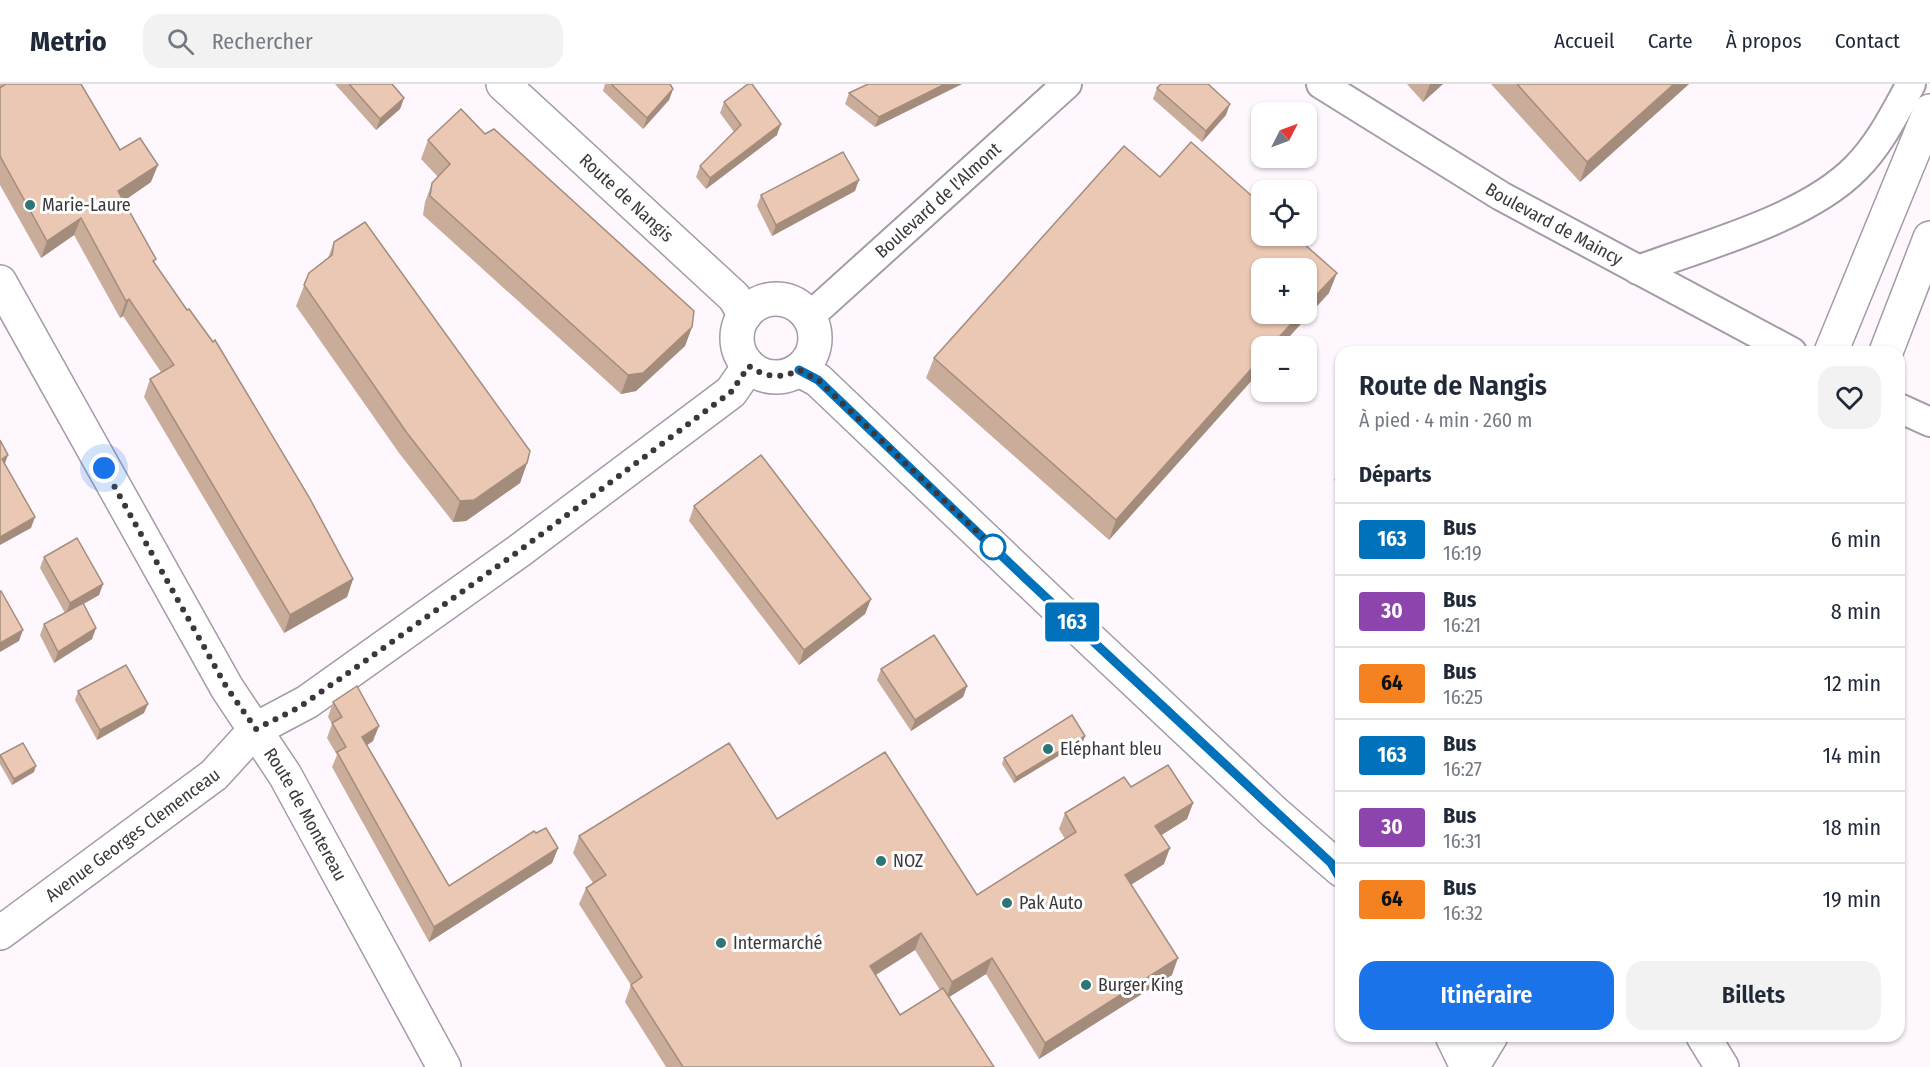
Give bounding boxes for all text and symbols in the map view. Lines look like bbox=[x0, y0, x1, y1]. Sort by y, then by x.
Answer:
search box bbox=[143, 14, 563, 68]
text: Metrio bbox=[30, 25, 107, 58]
icon: search bbox=[164, 25, 197, 58]
text: Rechercher bbox=[212, 28, 313, 55]
text: Accueil bbox=[1554, 28, 1615, 54]
text: Carte bbox=[1648, 28, 1693, 54]
text: À propos bbox=[1726, 28, 1802, 54]
text: Contact bbox=[1835, 28, 1900, 54]
north arrow bbox=[1251, 102, 1317, 168]
map controls bbox=[1251, 102, 1317, 402]
street label: Boulevard de l'Almont bbox=[871, 138, 1006, 263]
street label: Route de Nangis bbox=[575, 149, 678, 247]
street label: Boulevard de Maincy bbox=[1481, 178, 1626, 270]
button: locate bbox=[1251, 180, 1317, 246]
place label: Marie-Laure bbox=[42, 194, 131, 216]
marker: Marie-Laure bbox=[23, 198, 37, 212]
button: + bbox=[1251, 258, 1317, 324]
button: − bbox=[1251, 336, 1317, 402]
button: heart bbox=[1818, 366, 1881, 429]
text: Route de Nangis bbox=[1359, 369, 1547, 402]
text: À pied · 4 min · 260 m bbox=[1359, 408, 1532, 432]
your location bbox=[89, 453, 119, 483]
text: Départs bbox=[1359, 461, 1431, 488]
text: Bus bbox=[1443, 514, 1476, 541]
text: 163 bbox=[1377, 526, 1407, 552]
text: 6 min bbox=[1831, 526, 1881, 553]
unlabelled marker bbox=[980, 534, 1006, 560]
text: 16:19 bbox=[1443, 541, 1482, 565]
text: Bus bbox=[1443, 586, 1476, 613]
text: 30 bbox=[1381, 598, 1403, 624]
text: 8 min bbox=[1831, 598, 1881, 625]
line badge: 163 bbox=[1038, 602, 1106, 642]
text: 163 bbox=[1057, 609, 1087, 635]
text: 16:21 bbox=[1443, 613, 1481, 637]
text: Bus bbox=[1443, 658, 1476, 685]
text: 64 bbox=[1381, 670, 1403, 696]
text: 12 min bbox=[1823, 670, 1881, 697]
text: 16:25 bbox=[1443, 685, 1483, 709]
text: Bus bbox=[1443, 730, 1476, 757]
place label: Eléphant bleu bbox=[1060, 738, 1162, 760]
marker: Eléphant bleu bbox=[1041, 742, 1055, 756]
text: 163 bbox=[1377, 742, 1407, 768]
text: 14 min bbox=[1823, 742, 1881, 769]
street label: Route de Montereau bbox=[259, 744, 351, 885]
text: 16:27 bbox=[1443, 757, 1482, 781]
street label: Avenue Georges Clemenceau bbox=[41, 763, 224, 907]
text: Bus bbox=[1443, 802, 1476, 829]
text: 30 bbox=[1381, 814, 1403, 840]
text: 18 min bbox=[1822, 814, 1881, 841]
text: 16:31 bbox=[1443, 829, 1481, 853]
place label: NOZ bbox=[893, 850, 923, 872]
marker: NOZ bbox=[874, 854, 888, 868]
text: Bus bbox=[1443, 874, 1476, 901]
text: 64 bbox=[1381, 886, 1403, 912]
text: 19 min bbox=[1823, 886, 1881, 913]
place label: Pak Auto bbox=[1019, 892, 1083, 914]
marker: Pak Auto bbox=[1000, 896, 1014, 910]
text: 16:32 bbox=[1443, 901, 1483, 925]
place label: Intermarché bbox=[733, 932, 823, 954]
marker: Intermarché bbox=[714, 936, 728, 950]
button: Itinéraire bbox=[1359, 961, 1614, 1030]
button: Billets bbox=[1626, 961, 1881, 1030]
place label: Burger King bbox=[1098, 974, 1183, 996]
marker: Burger King bbox=[1079, 978, 1093, 992]

